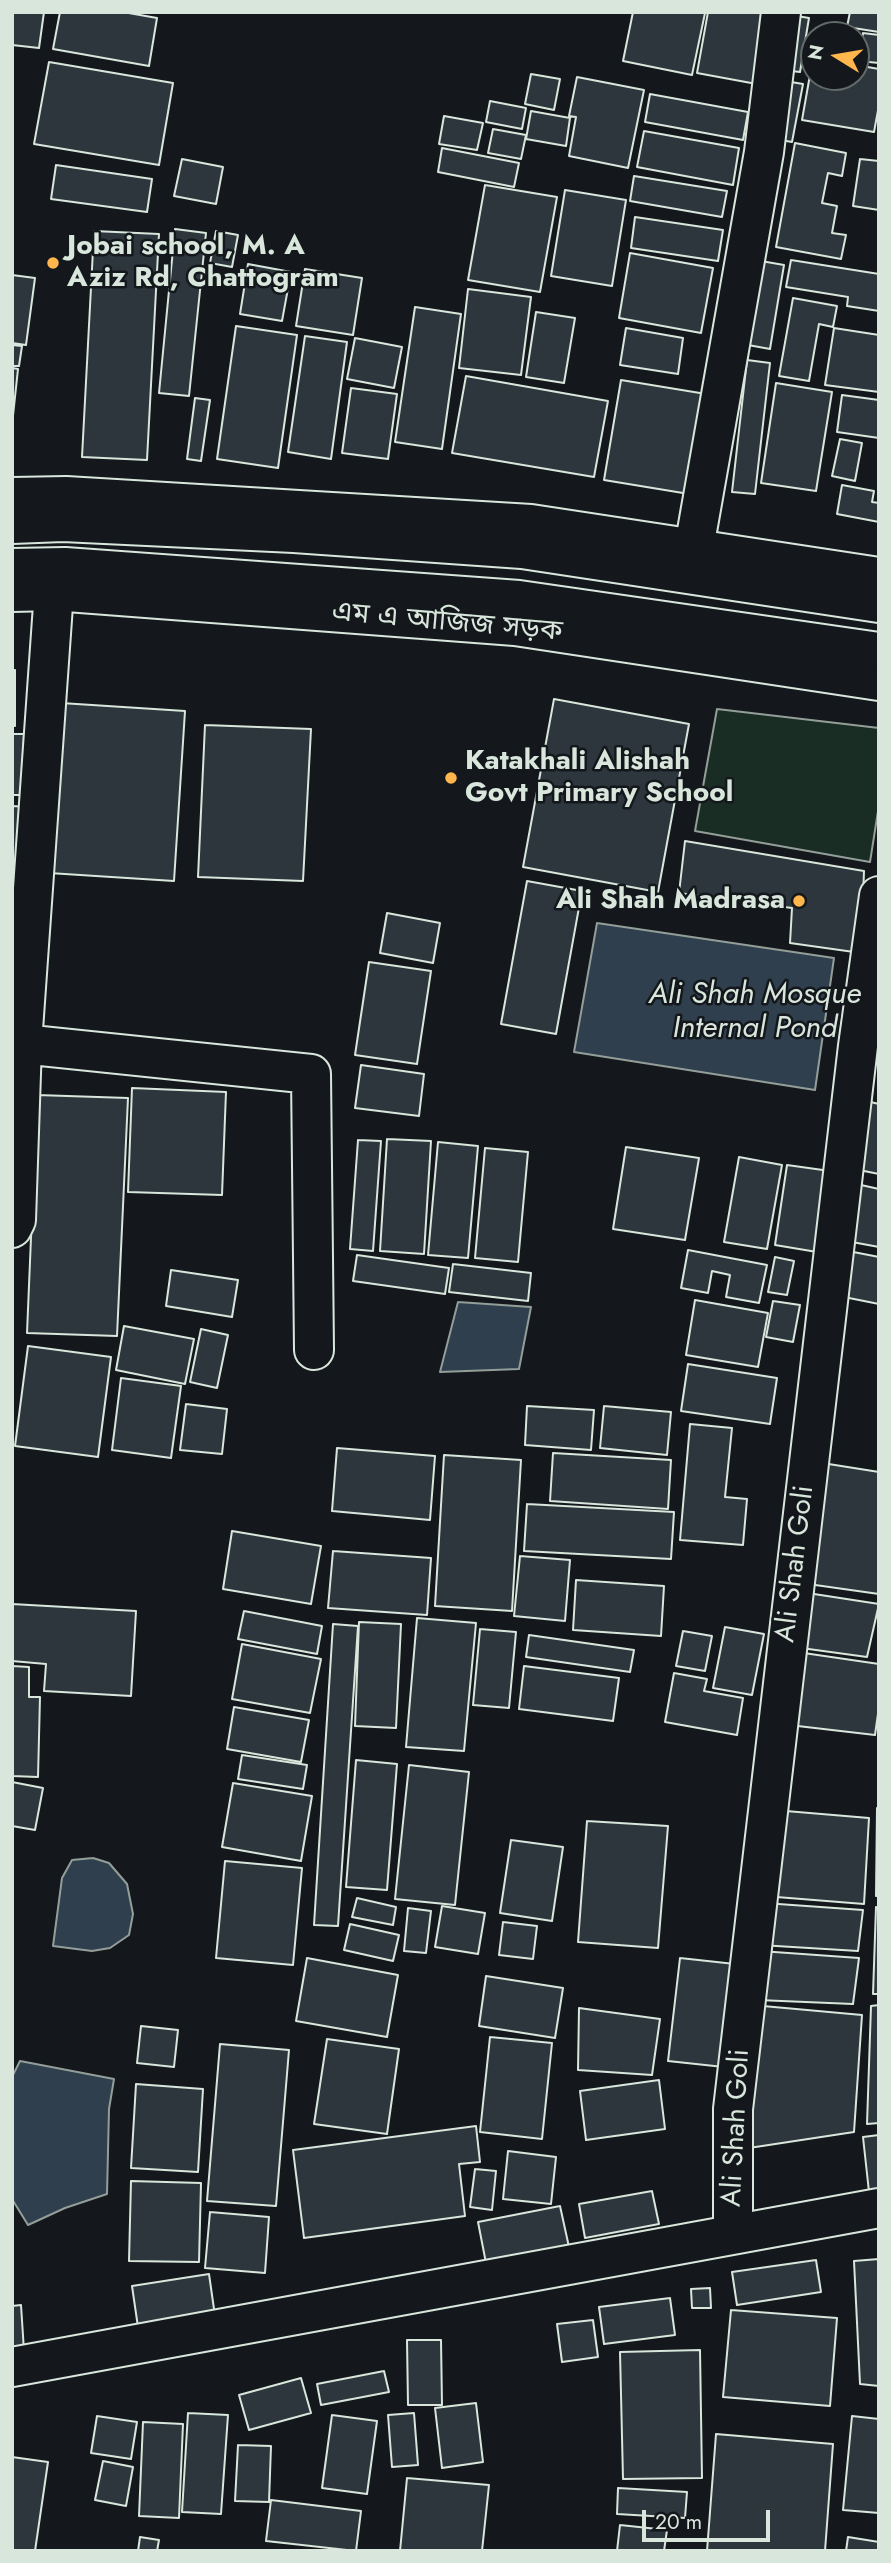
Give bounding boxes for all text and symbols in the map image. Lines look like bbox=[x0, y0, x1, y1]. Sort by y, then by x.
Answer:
north arrow bbox=[800, 21, 870, 91]
text: N bbox=[801, 42, 831, 62]
place label: Jobai school, M. A Aziz Rd, Chattogram bbox=[67, 230, 339, 296]
marker: Jobai school, M. A Aziz Rd, Chattogram bbox=[45, 255, 61, 271]
street label: এম এ আজিজ সড়ক bbox=[330, 596, 564, 650]
place label: Katakhali Alishah Govt Primary School bbox=[465, 745, 733, 811]
marker: Katakhali Alishah Govt Primary School bbox=[443, 770, 459, 786]
place label: Ali Shah Madrasa bbox=[556, 884, 785, 918]
marker: Ali Shah Madrasa bbox=[791, 893, 807, 909]
water label: Ali Shah Mosque Internal Pond bbox=[649, 978, 861, 1048]
street label: Ali Shah Goli bbox=[770, 1484, 822, 1644]
street label: Ali Shah Goli bbox=[716, 2048, 758, 2208]
scale bar bbox=[646, 2496, 774, 2540]
text: 20 m bbox=[655, 2507, 702, 2537]

